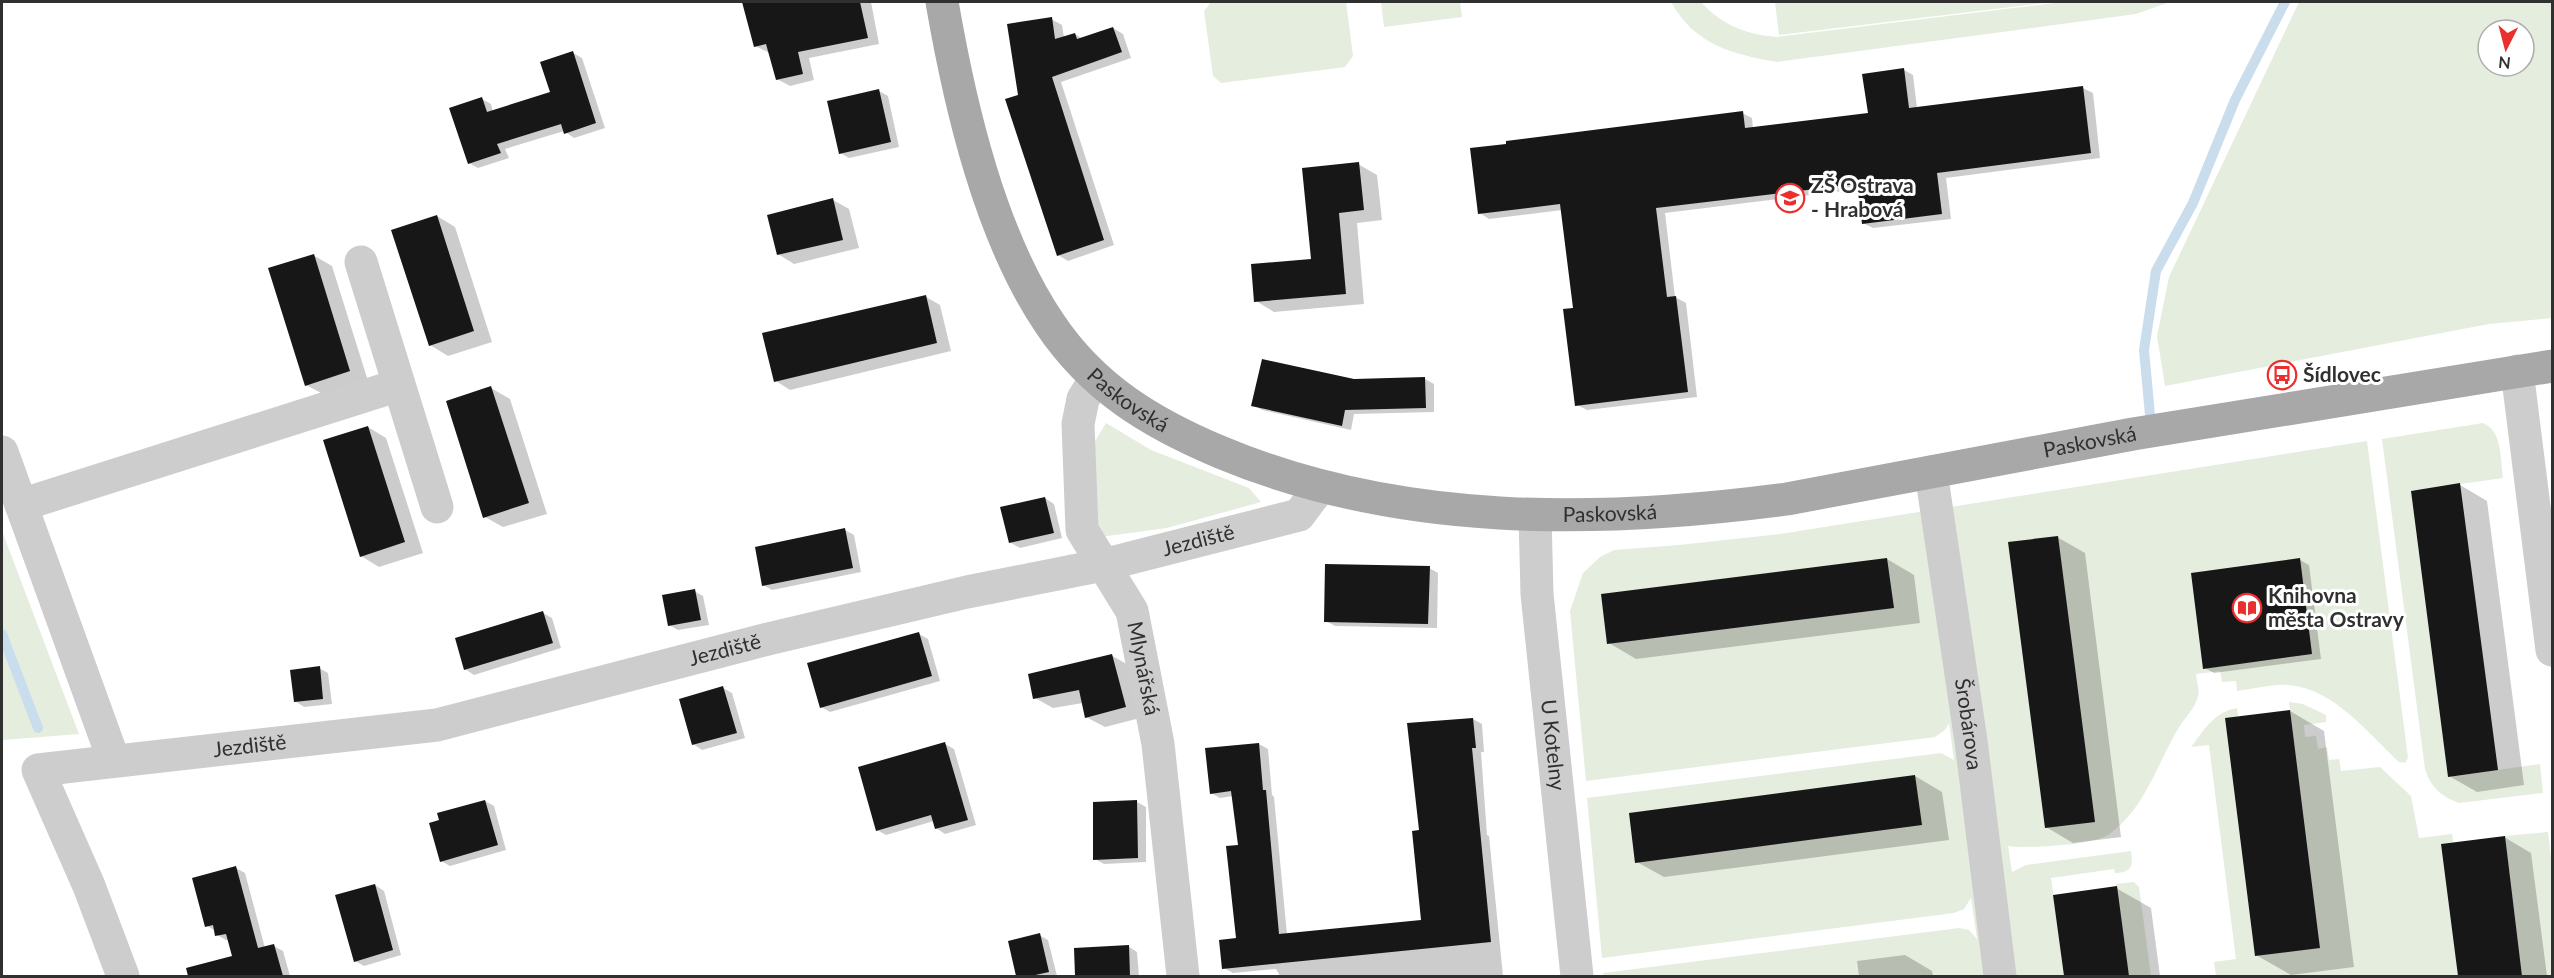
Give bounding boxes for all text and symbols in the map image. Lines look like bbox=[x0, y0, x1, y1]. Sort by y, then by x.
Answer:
north arrow bbox=[2476, 18, 2536, 78]
text: N bbox=[2497, 53, 2512, 74]
place label: ZŠ Ostrava - Hrabová bbox=[1811, 172, 1914, 221]
school or university icon: ZŠ Ostrava - Hrabová bbox=[1774, 182, 1806, 214]
bus stop icon: Šídlovec bbox=[2266, 359, 2298, 391]
place label: Šídlovec bbox=[2303, 361, 2381, 386]
street label: Paskovská bbox=[1083, 362, 1174, 436]
street label: Paskovská bbox=[2041, 420, 2138, 462]
street label: Paskovská bbox=[1563, 498, 1658, 526]
street label: Jezdiště bbox=[1159, 518, 1237, 560]
place label: Knihovna města Ostravy bbox=[2268, 582, 2405, 631]
library icon: Knihovna města Ostravy bbox=[2231, 592, 2263, 624]
street label: Mlynářská bbox=[1123, 619, 1166, 717]
street label: Jezdiště bbox=[686, 627, 763, 670]
street label: Šrobárova bbox=[1951, 676, 1988, 771]
street label: U Kotelny bbox=[1537, 698, 1572, 792]
street label: Jezdiště bbox=[212, 728, 287, 761]

